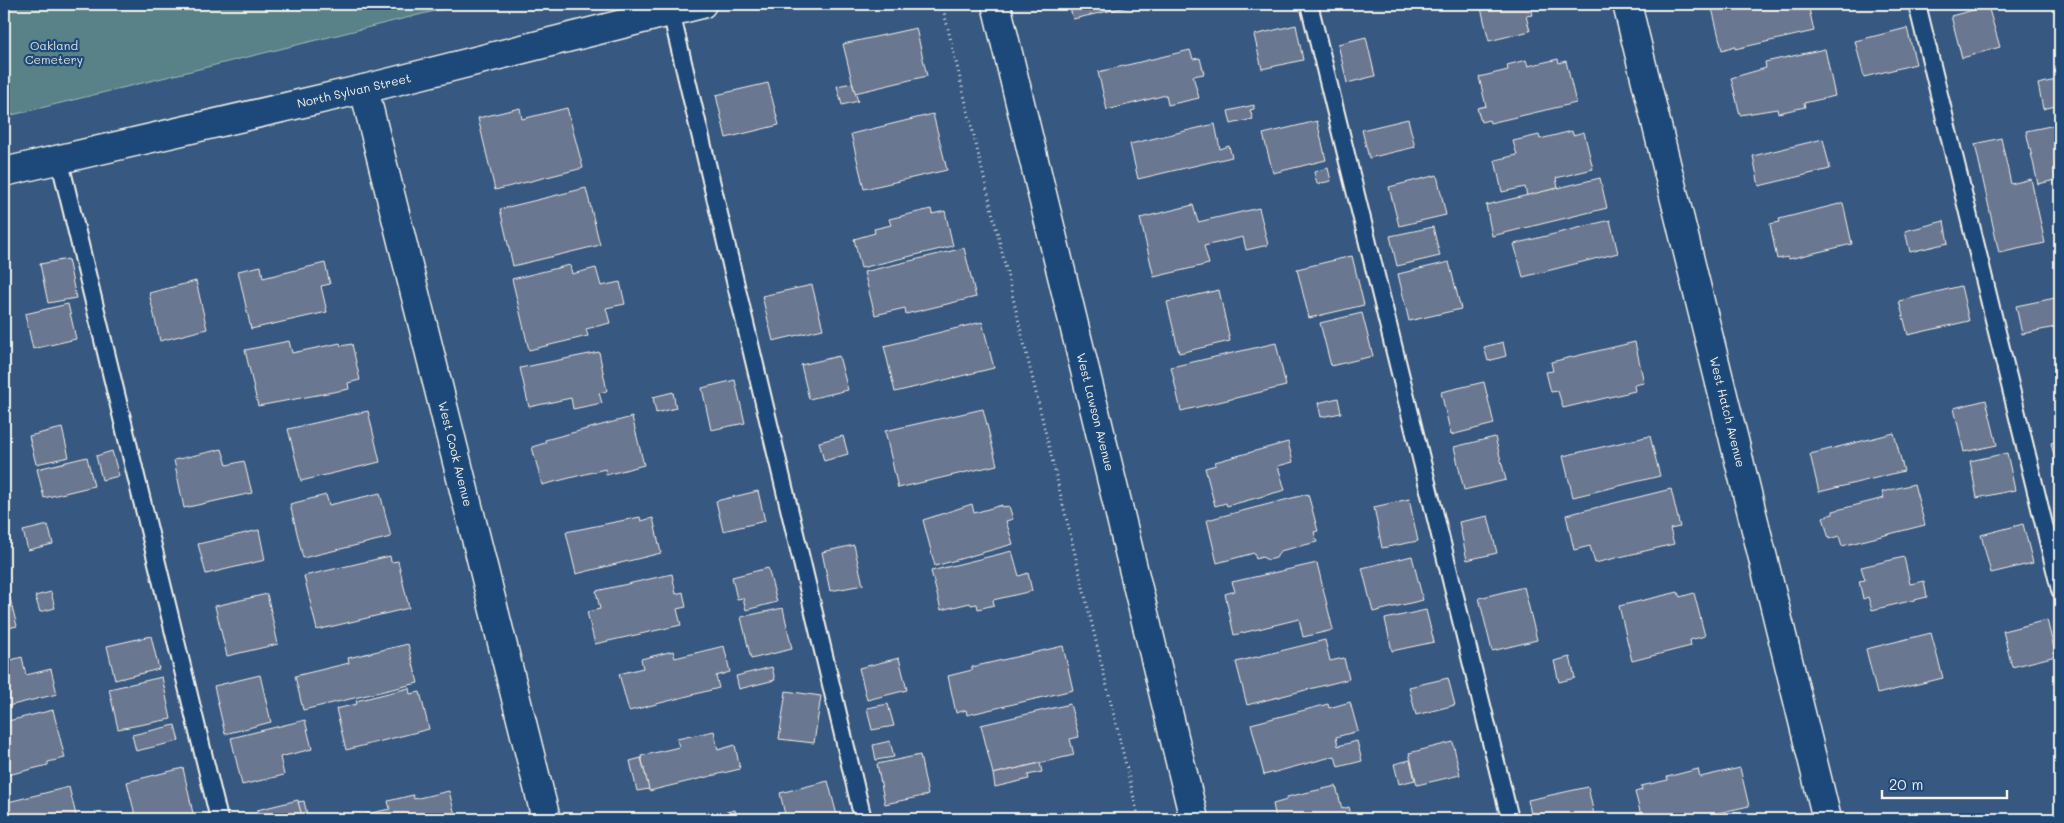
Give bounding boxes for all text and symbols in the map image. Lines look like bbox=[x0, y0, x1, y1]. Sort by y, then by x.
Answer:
park label: Oakland Cemetery bbox=[25, 37, 83, 67]
street label: North Sylvan Street bbox=[295, 69, 412, 111]
street label: West Lawson Avenue bbox=[1074, 351, 1118, 472]
street label: West Hatch Avenue bbox=[1706, 355, 1749, 469]
street label: West Cook Avenue bbox=[435, 400, 477, 508]
scale bar bbox=[1882, 768, 2006, 800]
text: 20 m bbox=[1889, 774, 1923, 794]

